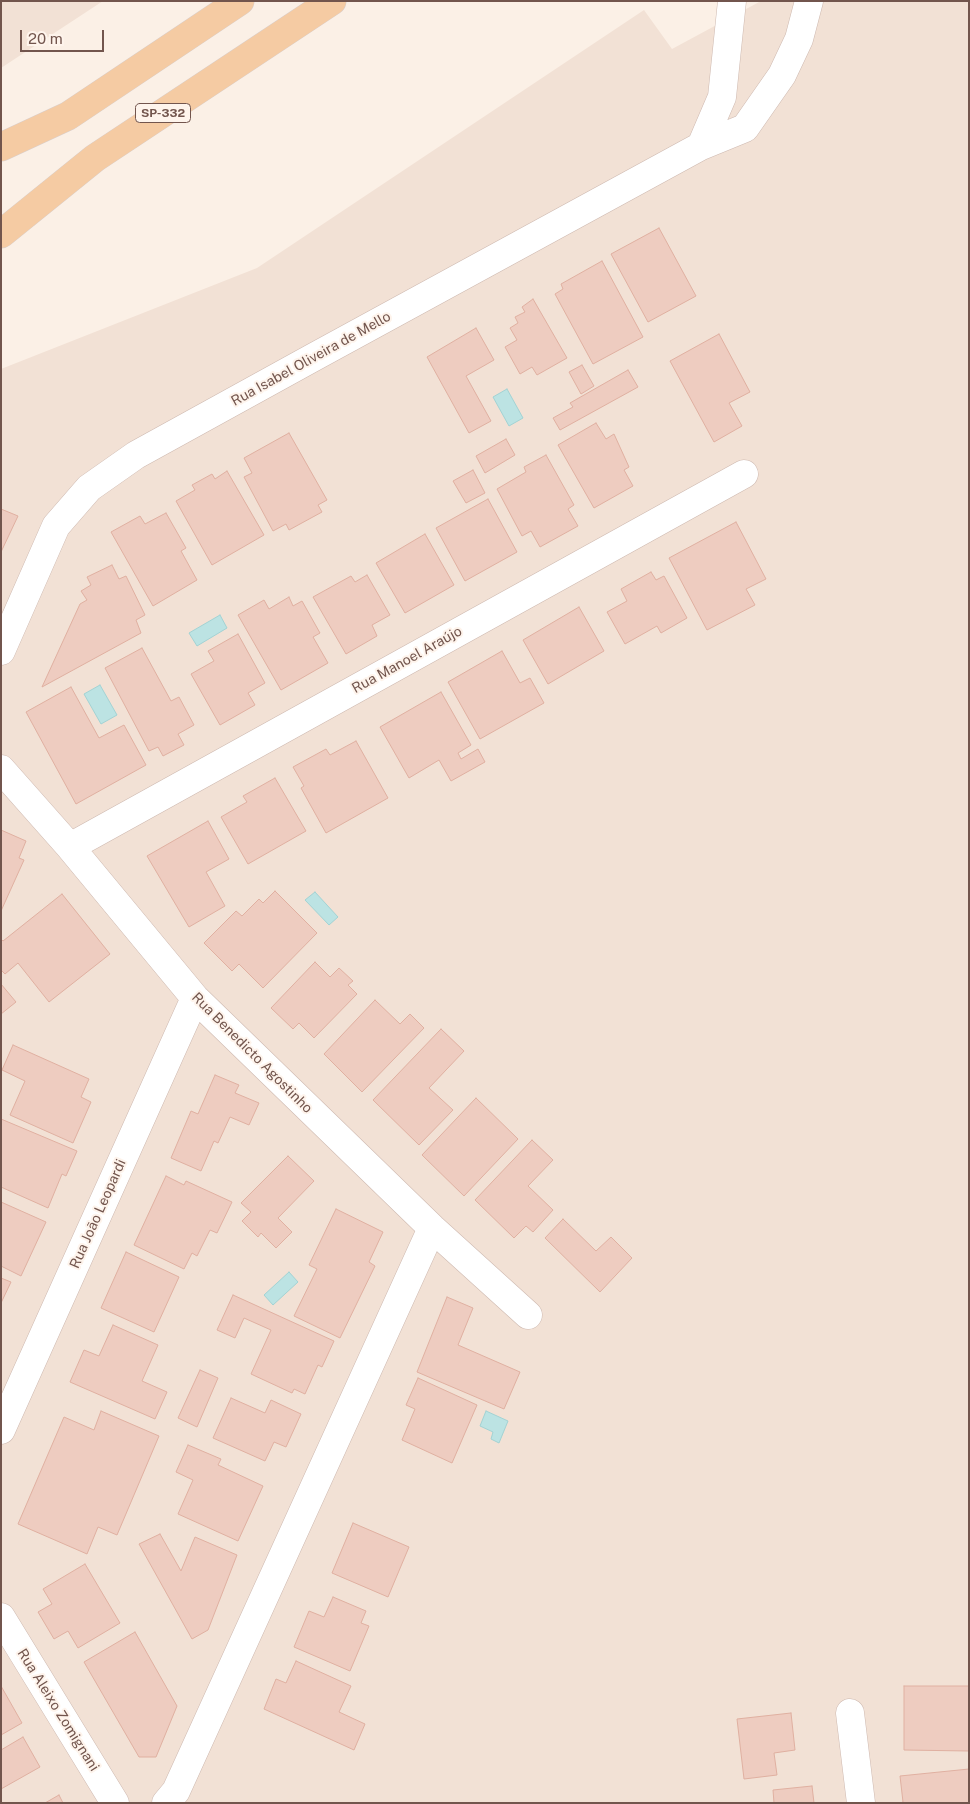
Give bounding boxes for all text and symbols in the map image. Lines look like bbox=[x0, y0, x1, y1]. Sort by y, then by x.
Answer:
scale bar bbox=[22, 20, 106, 52]
text: 20 m bbox=[28, 30, 63, 47]
road number: SP-332 bbox=[136, 104, 190, 122]
street label: Rua Isabel Oliveira de Mello bbox=[228, 308, 394, 410]
street label: Rua Manoel Araújo bbox=[349, 623, 465, 697]
street label: Rua Benedicto Agostinho bbox=[188, 989, 316, 1117]
street label: Rua João Leopardi bbox=[66, 1157, 130, 1271]
street label: Rua Aleixo Zomignani bbox=[14, 1646, 102, 1774]

